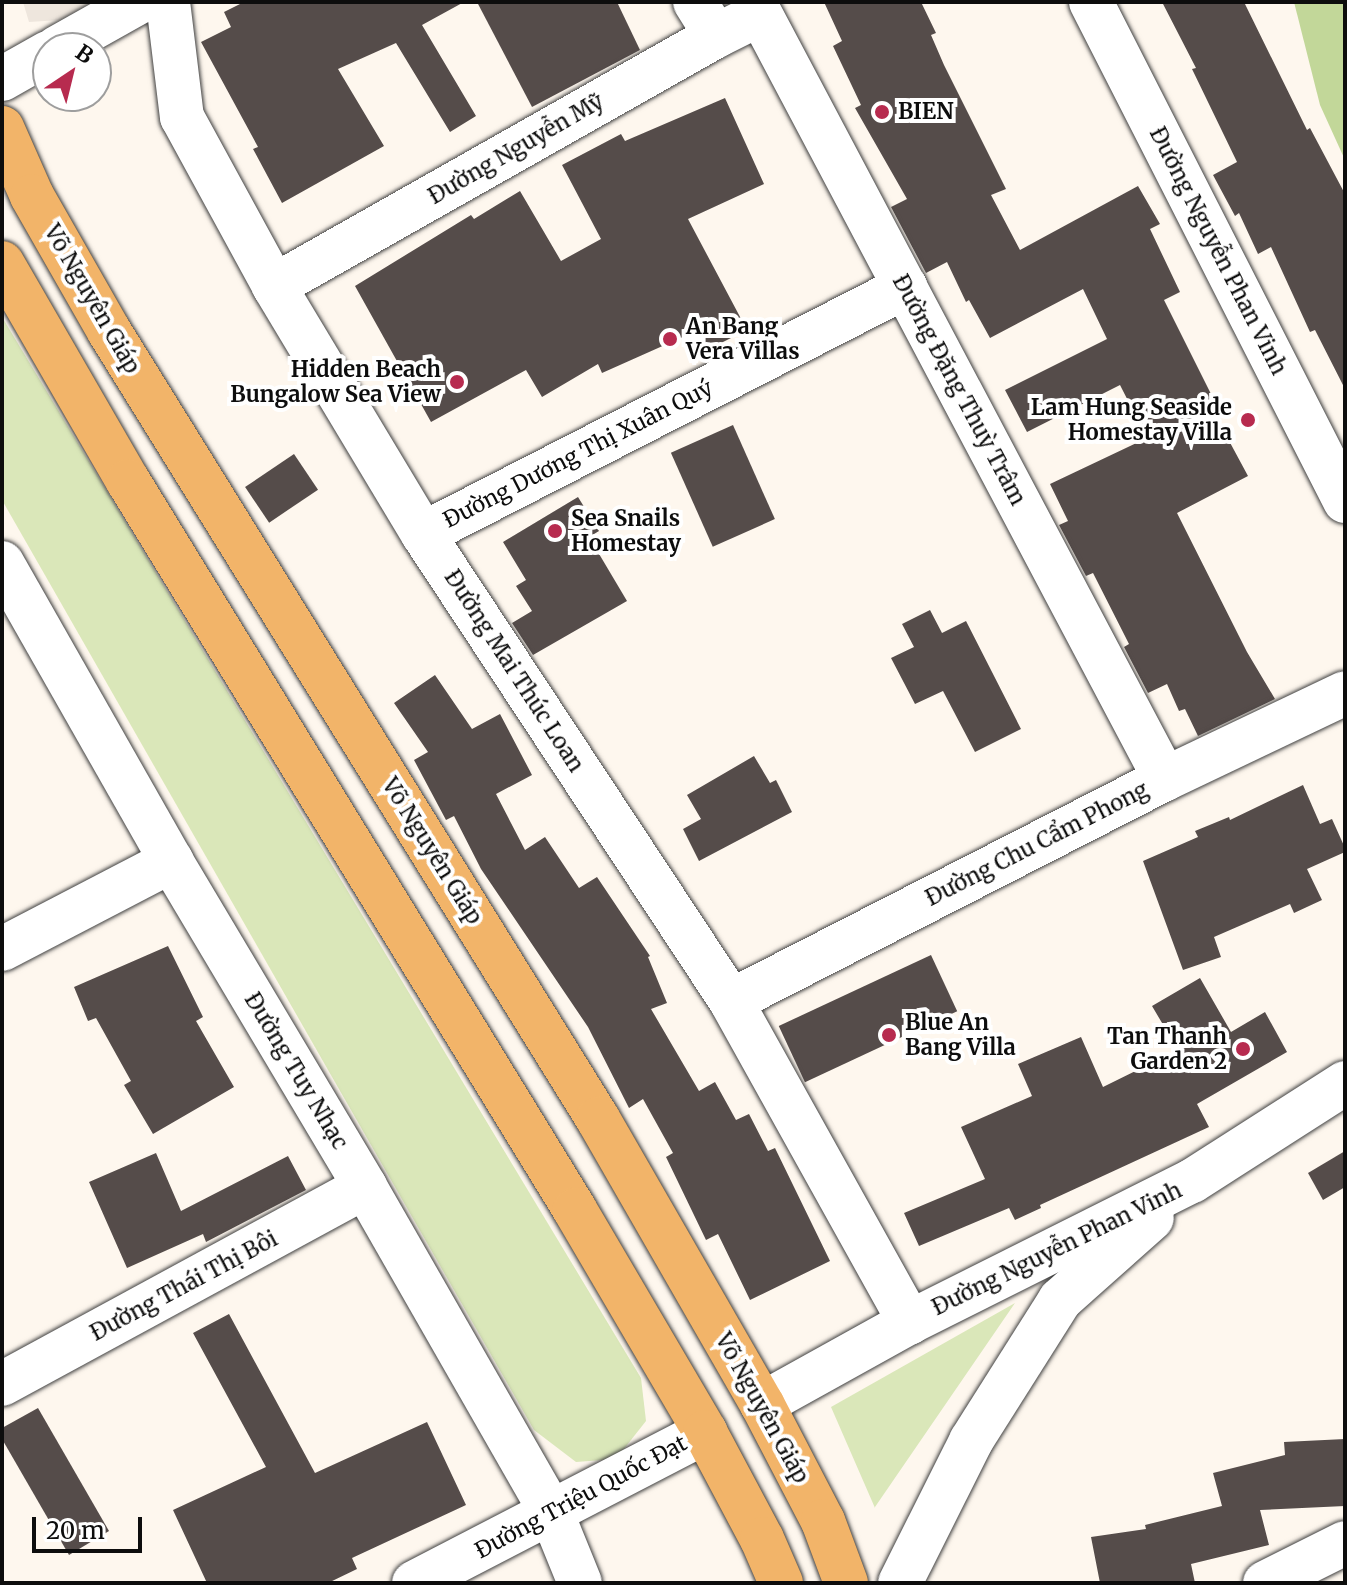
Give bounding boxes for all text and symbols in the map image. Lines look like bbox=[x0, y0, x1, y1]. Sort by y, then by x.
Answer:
north arrow bbox=[32, 32, 112, 112]
text: B bbox=[70, 38, 99, 70]
street label: Đường Nguyễn Mỹ bbox=[424, 88, 608, 210]
place label: BIEN bbox=[898, 99, 954, 125]
marker: BIEN bbox=[873, 103, 891, 121]
street label: Đường Nguyễn Phan Vinh bbox=[1144, 123, 1292, 379]
street label: Võ Nguyên Giáp bbox=[39, 220, 145, 378]
street label: Đường Đặng Thuỳ Trâm bbox=[887, 270, 1031, 510]
place label: An Bang Vera Villas bbox=[686, 313, 800, 364]
marker: An Bang Vera Villas bbox=[661, 330, 679, 348]
place label: Hidden Beach Bungalow Sea View bbox=[230, 356, 441, 408]
marker: Hidden Beach Bungalow Sea View bbox=[448, 373, 466, 391]
street label: Đường Dương Thị Xuân Quý bbox=[439, 374, 717, 534]
place label: Lam Hung Seaside Homestay Villa bbox=[1031, 394, 1232, 446]
marker: Lam Hung Seaside Homestay Villa bbox=[1239, 411, 1257, 429]
place label: Sea Snails Homestay bbox=[571, 505, 681, 556]
marker: Sea Snails Homestay bbox=[546, 522, 564, 540]
street label: Đường Mai Thúc Loan bbox=[439, 565, 589, 777]
street label: Võ Nguyên Giáp bbox=[376, 773, 488, 929]
street label: Đường Chu Cẩm Phong bbox=[921, 776, 1153, 912]
street label: Đường Tuy Nhạc bbox=[239, 988, 353, 1154]
place label: Blue An Bang Villa bbox=[905, 1009, 1016, 1060]
place label: Tan Thanh Garden 2 bbox=[1107, 1023, 1227, 1074]
marker: Blue An Bang Villa bbox=[880, 1026, 898, 1044]
marker: Tan Thanh Garden 2 bbox=[1234, 1040, 1252, 1058]
street label: Đường Nguyễn Phan Vinh bbox=[928, 1177, 1186, 1321]
street label: Đường Thái Thị Bôi bbox=[86, 1225, 282, 1347]
street label: Võ Nguyên Giáp bbox=[710, 1328, 814, 1488]
street label: Đường Triệu Quốc Đạt bbox=[471, 1430, 691, 1564]
scale bar bbox=[36, 1501, 146, 1551]
text: 20 m bbox=[46, 1515, 105, 1546]

